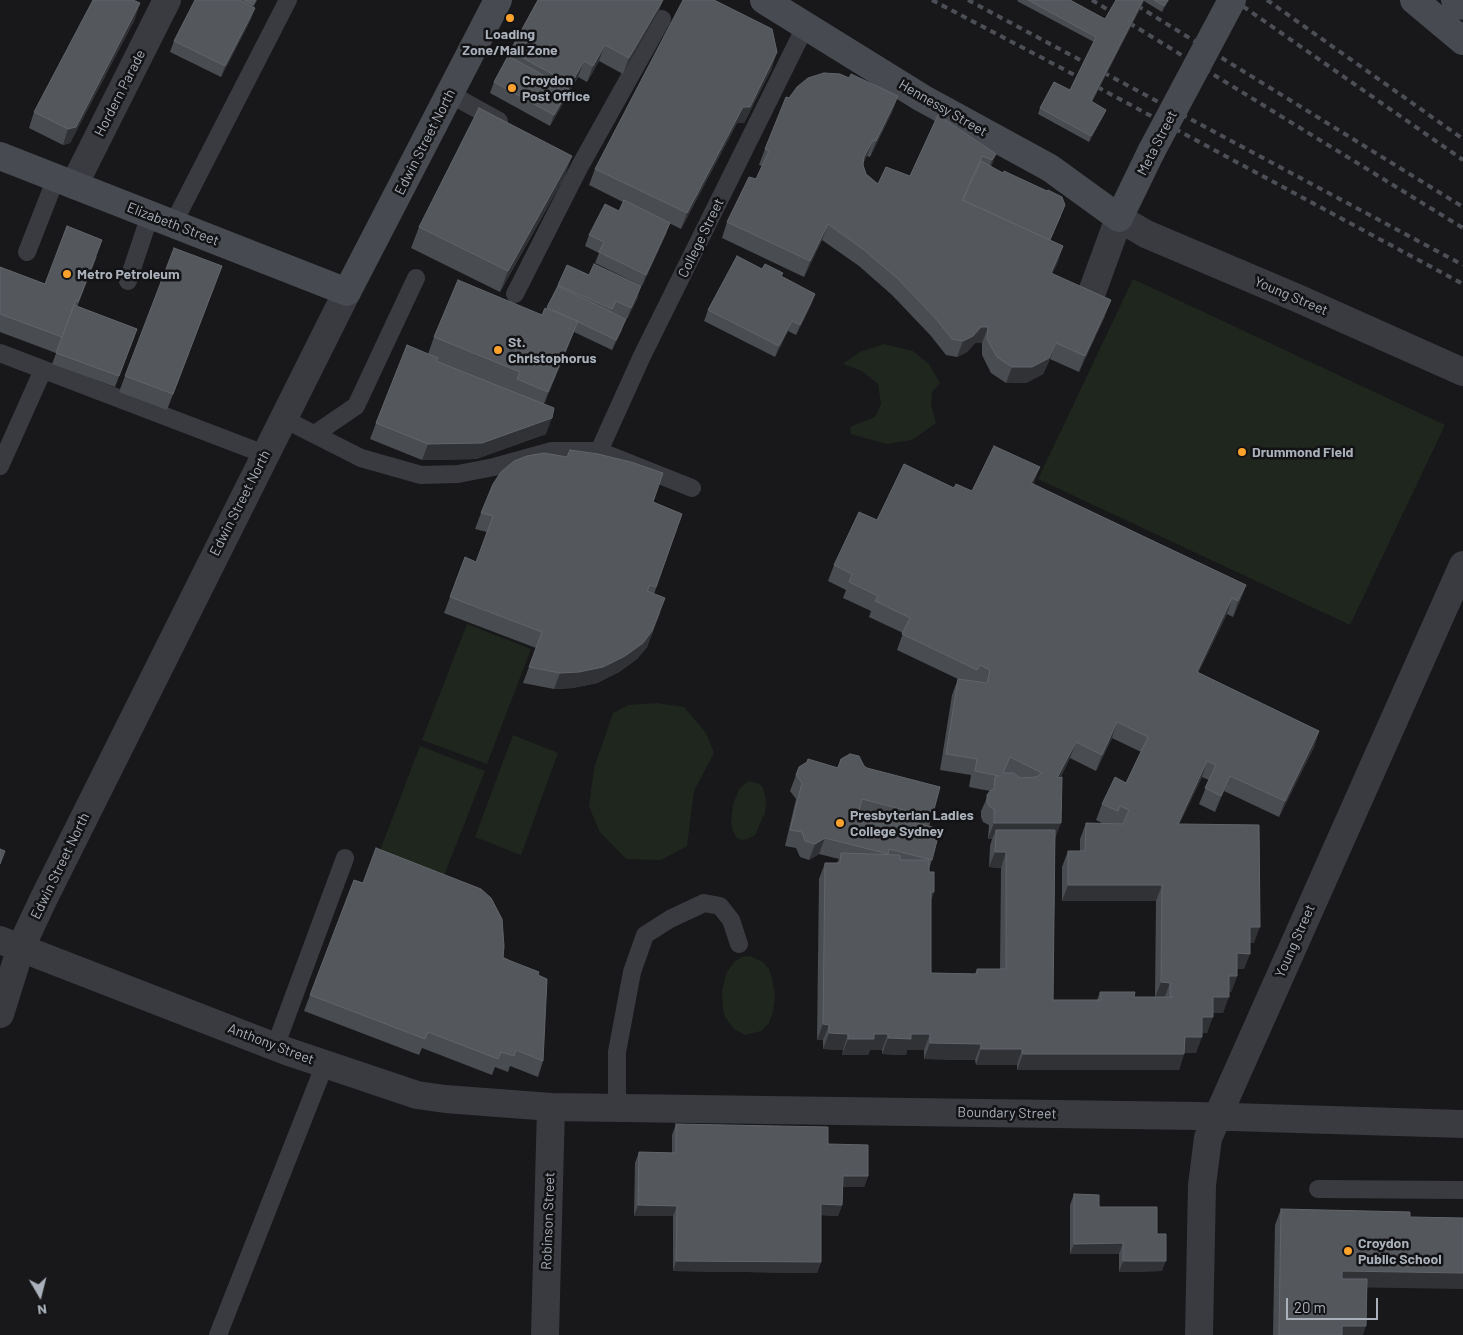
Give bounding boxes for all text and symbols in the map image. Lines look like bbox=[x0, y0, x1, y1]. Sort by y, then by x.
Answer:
marker: Loading Zone/Mail Zone bbox=[504, 12, 516, 24]
place label: Loading Zone/Mail Zone bbox=[462, 26, 558, 58]
street label: Hordern Parade bbox=[91, 47, 149, 139]
place label: Croydon Post Office bbox=[522, 72, 590, 104]
street label: Hennessy Street bbox=[896, 76, 990, 140]
marker: Croydon Post Office bbox=[506, 82, 518, 94]
street label: Edwin Street North bbox=[391, 86, 459, 198]
street label: Meta Street bbox=[1133, 108, 1181, 178]
street label: College Street bbox=[675, 196, 727, 280]
street label: Elizabeth Street bbox=[125, 199, 221, 249]
place label: Metro Petroleum bbox=[77, 266, 180, 282]
marker: Metro Petroleum bbox=[61, 268, 73, 280]
street label: Young Street bbox=[1252, 273, 1330, 319]
place label: St. Christophorus bbox=[508, 334, 597, 367]
marker: St. Christophorus bbox=[492, 344, 504, 356]
place label: Drummond Field bbox=[1252, 444, 1354, 460]
marker: Drummond Field bbox=[1236, 446, 1248, 458]
street label: Edwin Street North bbox=[206, 447, 274, 559]
place label: Presbyterian Ladies College Sydney bbox=[850, 807, 974, 840]
street label: Edwin Street North bbox=[27, 810, 93, 922]
marker: Presbyterian Ladies College Sydney bbox=[834, 817, 846, 829]
street label: Young Street bbox=[1271, 902, 1319, 980]
street label: Anthony Street bbox=[225, 1020, 317, 1068]
street label: Boundary Street bbox=[957, 1104, 1057, 1122]
street label: Robinson Street bbox=[538, 1172, 558, 1270]
place label: Croydon Public School bbox=[1358, 1235, 1442, 1268]
marker: Croydon Public School bbox=[1342, 1245, 1354, 1257]
north arrow bbox=[15, 1270, 65, 1320]
scale bar bbox=[1288, 1288, 1380, 1320]
text: 20 m bbox=[1294, 1298, 1326, 1316]
text: N bbox=[36, 1301, 48, 1319]

